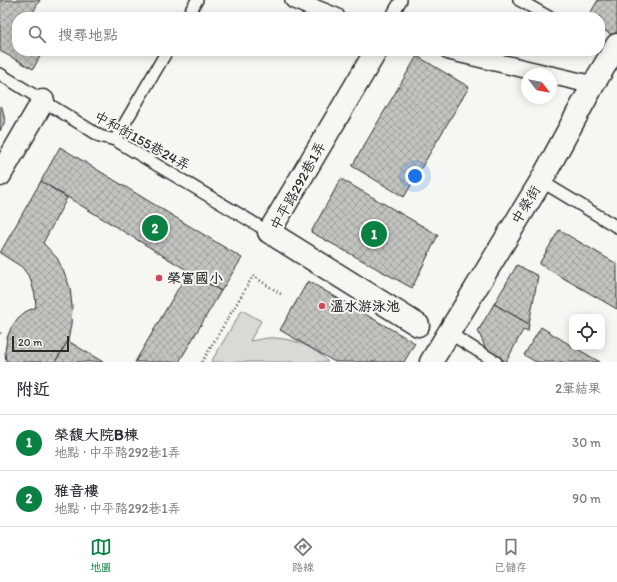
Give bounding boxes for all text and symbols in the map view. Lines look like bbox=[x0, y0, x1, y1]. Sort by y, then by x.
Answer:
search box bbox=[12, 12, 605, 56]
icon: search bbox=[26, 23, 48, 45]
text: 搜尋地點 bbox=[58, 26, 118, 44]
north arrow bbox=[521, 68, 557, 104]
street label: 中和街155巷24弄 bbox=[91, 108, 193, 174]
street label: 中平路292巷1弄 bbox=[267, 139, 329, 233]
your location bbox=[405, 166, 425, 186]
street label: 中榮街 bbox=[508, 183, 544, 227]
pin: 2 bbox=[142, 213, 168, 243]
pin: 1 bbox=[361, 219, 387, 249]
place label: 榮富國小 bbox=[167, 270, 223, 287]
marker: 榮富國小 bbox=[154, 273, 164, 283]
place label: 溫水游泳池 bbox=[330, 298, 400, 315]
marker: 溫水游泳池 bbox=[317, 301, 327, 311]
map controls bbox=[569, 314, 605, 350]
button: locate bbox=[569, 314, 605, 350]
scale bar bbox=[12, 334, 69, 353]
text: 20 m bbox=[18, 336, 42, 349]
text: 附近 bbox=[16, 379, 50, 399]
text: 2筆結果 bbox=[555, 381, 601, 396]
text: 榮馥大院B棟 bbox=[54, 426, 139, 444]
text: 1 bbox=[26, 435, 32, 450]
text: 30 m bbox=[572, 435, 601, 450]
text: 地點 · 中平路292巷1弄 bbox=[54, 445, 180, 460]
text: 雅音樓 bbox=[54, 482, 99, 500]
text: 2 bbox=[26, 491, 32, 506]
text: 90 m bbox=[572, 491, 601, 506]
text: 地點 · 中平路292巷1弄 bbox=[54, 501, 180, 516]
tab: 地圖 bbox=[90, 536, 112, 574]
tab: 路線 bbox=[292, 536, 314, 574]
tab: 已儲存 bbox=[494, 536, 527, 574]

